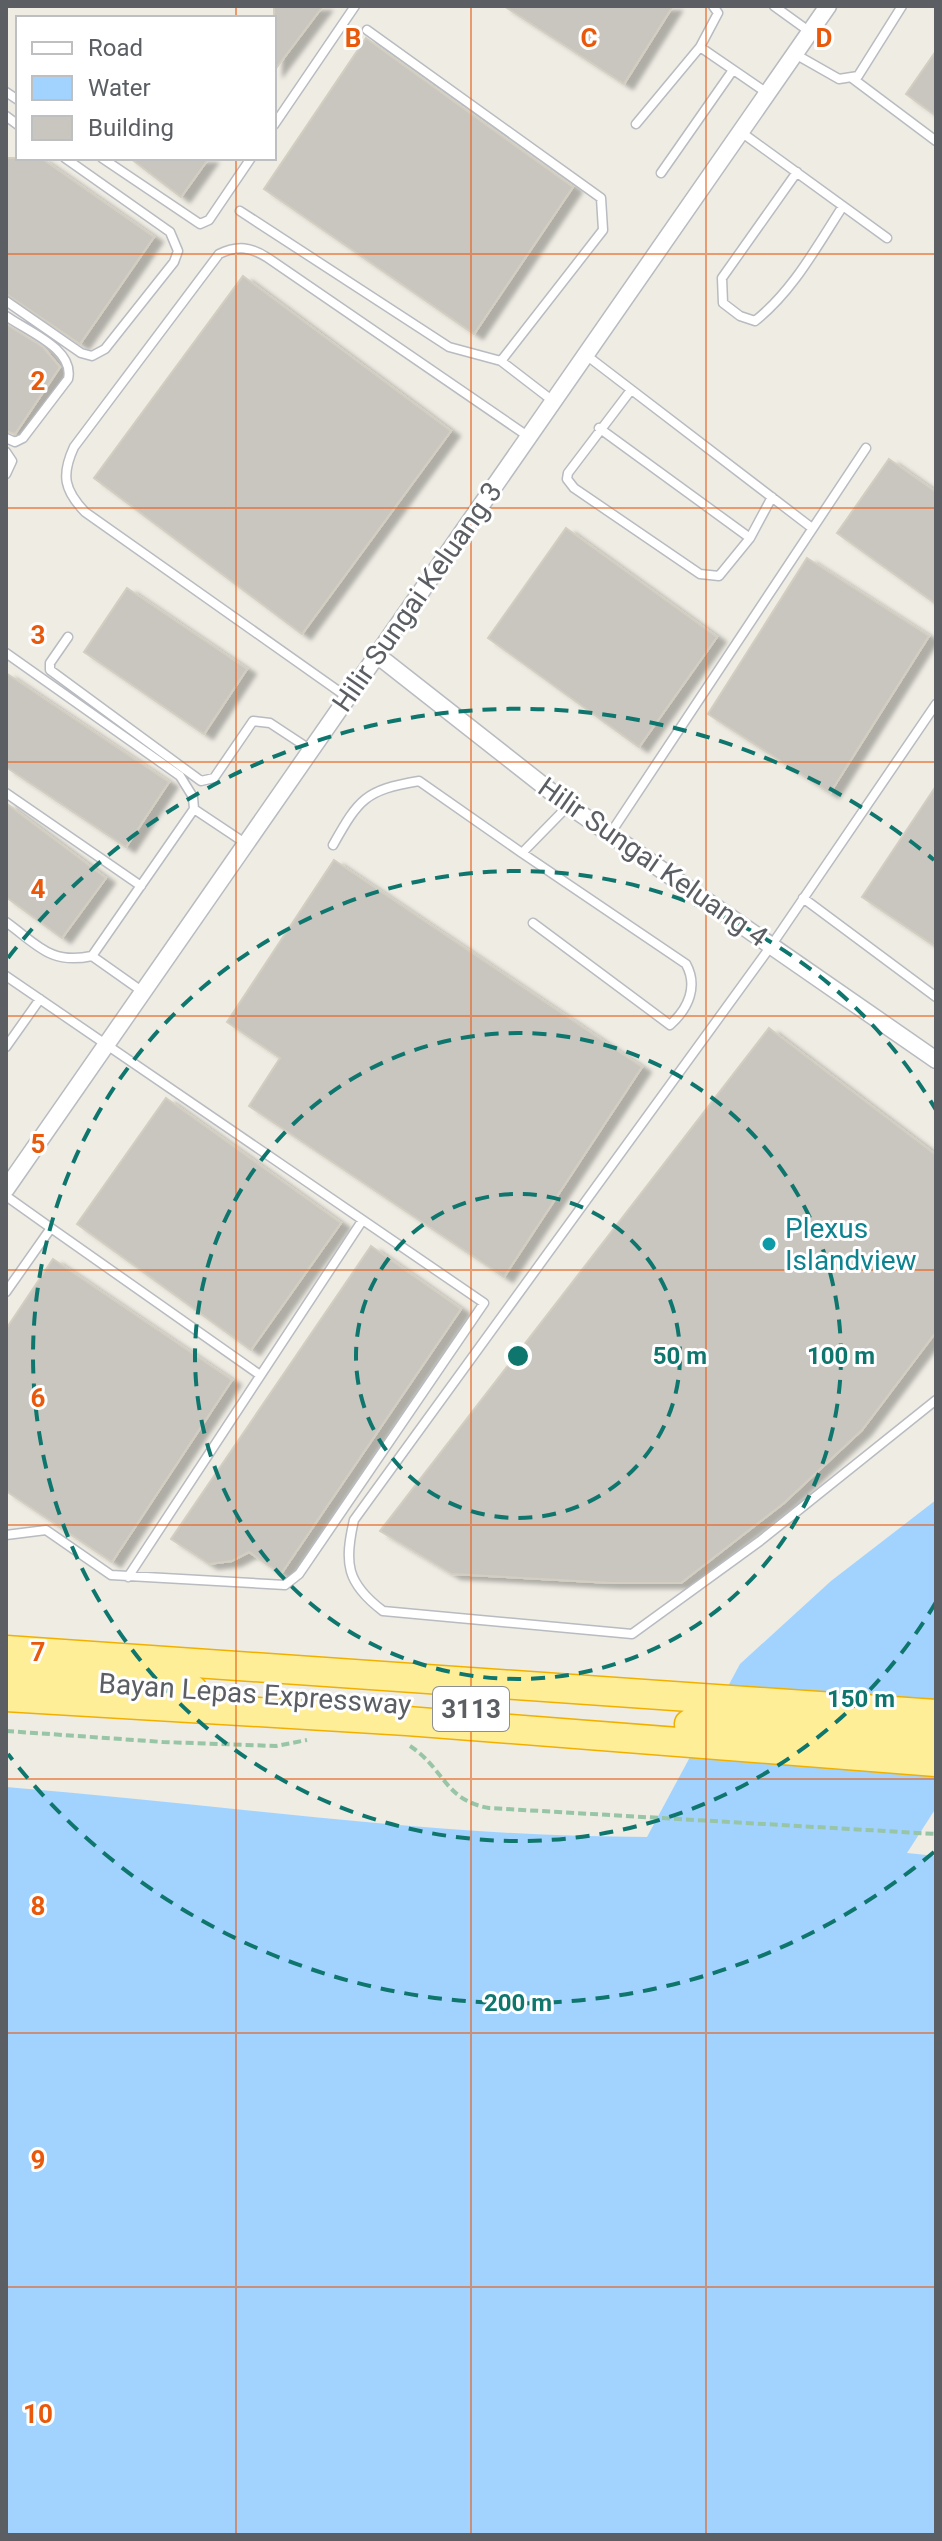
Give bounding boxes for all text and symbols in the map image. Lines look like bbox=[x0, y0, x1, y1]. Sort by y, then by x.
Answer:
legend bbox=[16, 16, 276, 160]
text: B bbox=[345, 23, 361, 53]
text: C bbox=[580, 23, 598, 53]
text: D bbox=[816, 23, 832, 53]
text: Road bbox=[88, 34, 143, 62]
text: Water bbox=[88, 74, 151, 102]
text: Building bbox=[88, 114, 174, 142]
text: 2 bbox=[31, 366, 45, 396]
street label: Hilir Sungai Keluang 3 bbox=[325, 476, 509, 718]
text: 3 bbox=[31, 620, 45, 650]
street label: Hilir Sungai Keluang 4 bbox=[532, 770, 774, 954]
text: 4 bbox=[31, 874, 46, 904]
text: 5 bbox=[31, 1129, 45, 1159]
place label: Plexus Islandview bbox=[785, 1212, 917, 1277]
marker: Plexus Islandview bbox=[760, 1235, 778, 1253]
centre of rings bbox=[504, 1342, 532, 1370]
text: 50 m bbox=[653, 1342, 707, 1370]
text: 100 m bbox=[807, 1342, 875, 1370]
text: 6 bbox=[31, 1383, 46, 1413]
text: 7 bbox=[31, 1637, 45, 1667]
street label: Bayan Lepas Expressway bbox=[98, 1667, 412, 1721]
text: 150 m bbox=[827, 1685, 895, 1713]
road number: 3113 bbox=[433, 1687, 509, 1731]
text: 8 bbox=[31, 1891, 45, 1921]
text: 200 m bbox=[484, 1989, 552, 2017]
text: 9 bbox=[31, 2145, 45, 2175]
text: 10 bbox=[23, 2399, 53, 2429]

